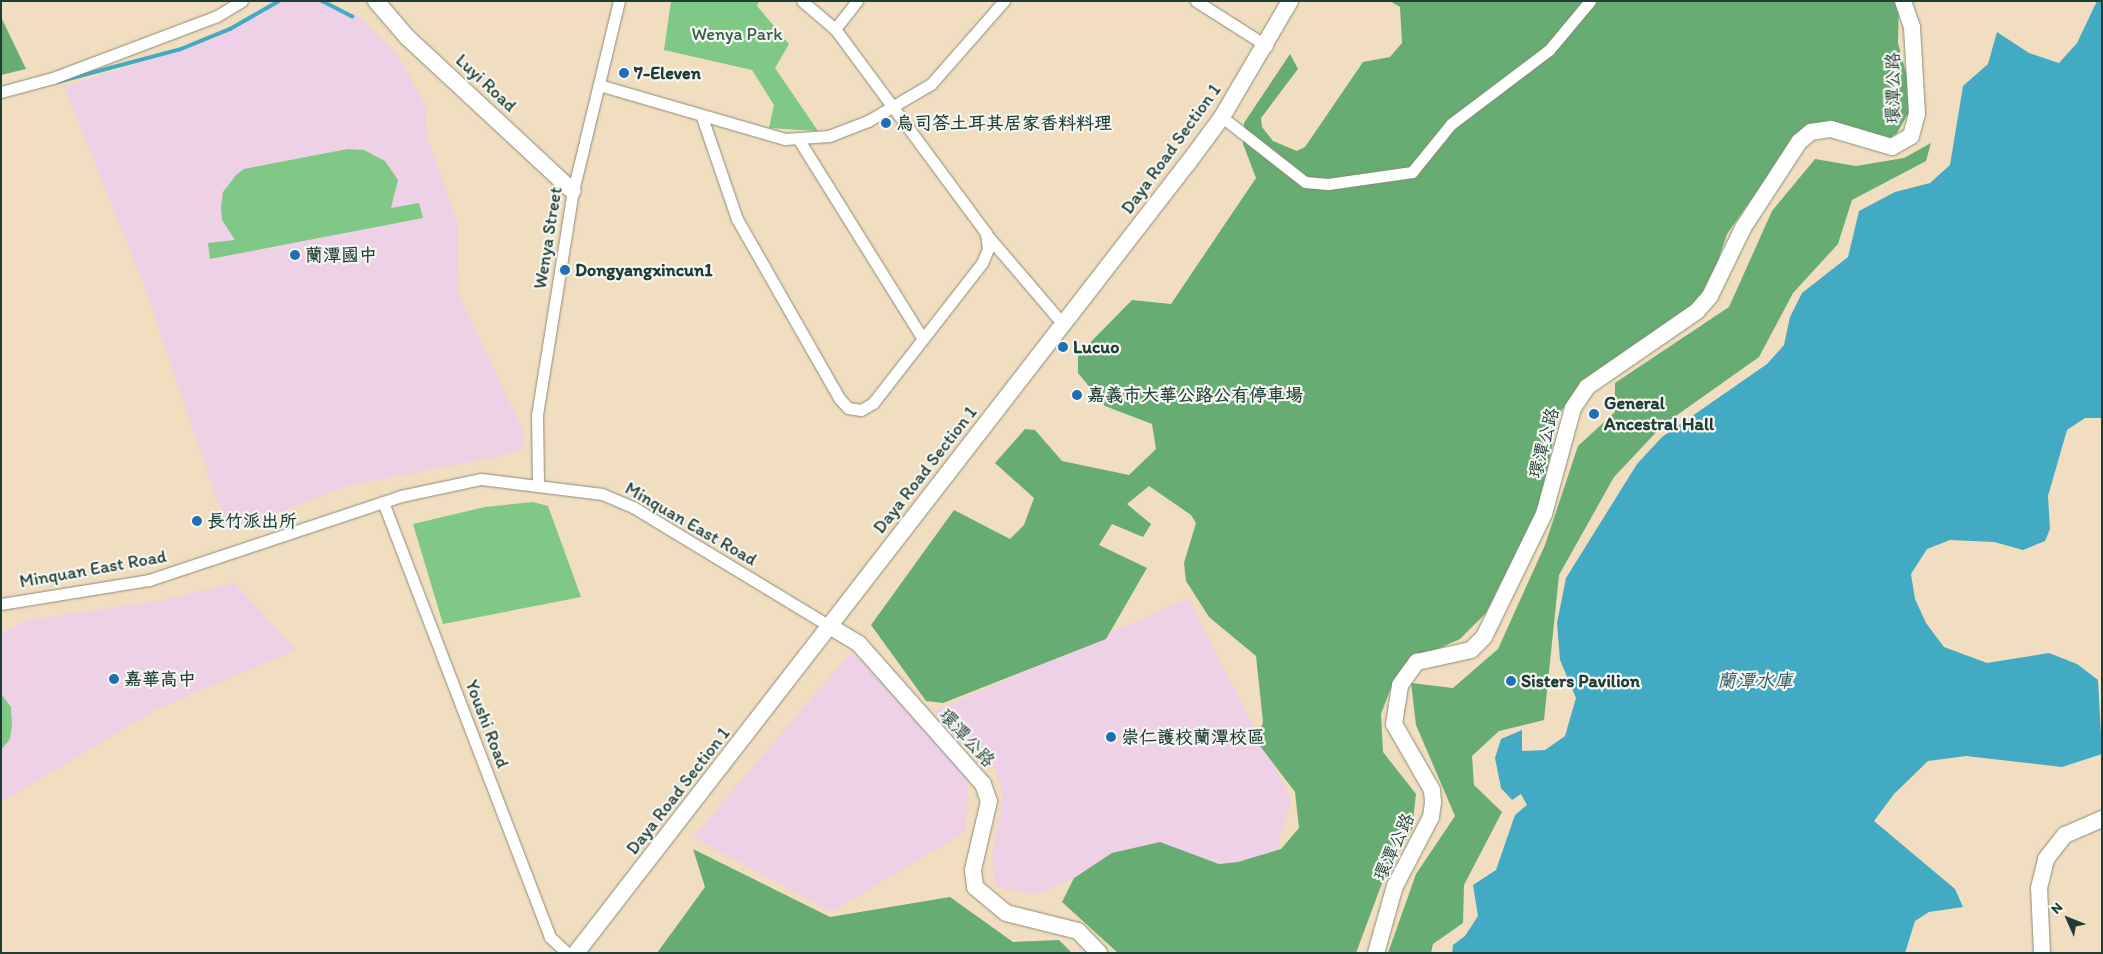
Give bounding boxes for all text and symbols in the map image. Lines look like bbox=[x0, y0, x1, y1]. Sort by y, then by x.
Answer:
park label: Wenya Park bbox=[692, 23, 782, 45]
street label: Luyi Road bbox=[451, 50, 521, 116]
street label: 環潭公路 bbox=[1882, 52, 1904, 124]
place label: 7-Eleven bbox=[634, 62, 701, 84]
marker: 7-Eleven bbox=[618, 67, 630, 79]
street label: Daya Road Section 1 bbox=[1117, 80, 1225, 218]
place label: 烏司答土耳其居家香料料理 bbox=[896, 112, 1112, 134]
marker: 烏司答土耳其居家香料料理 bbox=[880, 117, 892, 129]
street label: Wenya Street bbox=[529, 186, 567, 290]
place label: 蘭潭國中 bbox=[305, 244, 377, 266]
marker: 蘭潭國中 bbox=[289, 249, 301, 261]
place label: Dongyangxincun1 bbox=[575, 259, 712, 281]
marker: Dongyangxincun1 bbox=[559, 264, 571, 276]
place label: Lucuo bbox=[1073, 336, 1119, 358]
marker: Lucuo bbox=[1057, 341, 1069, 353]
place label: 嘉義市大華公路公有停車場 bbox=[1087, 384, 1303, 406]
marker: 嘉義市大華公路公有停車場 bbox=[1071, 389, 1083, 401]
place label: General Ancestral Hall bbox=[1604, 393, 1714, 436]
street label: Daya Road Section 1 bbox=[869, 402, 981, 538]
street label: 環潭公路 bbox=[1524, 405, 1564, 481]
marker: General Ancestral Hall bbox=[1588, 408, 1600, 420]
street label: Minquan East Road bbox=[621, 478, 761, 570]
place label: 長竹派出所 bbox=[207, 510, 297, 532]
marker: 長竹派出所 bbox=[191, 515, 203, 527]
street label: Minquan East Road bbox=[18, 545, 168, 593]
place label: 嘉華高中 bbox=[124, 668, 196, 690]
place label: Sisters Pavilion bbox=[1521, 670, 1639, 692]
water label: 蘭潭水庫 bbox=[1717, 670, 1793, 692]
marker: 嘉華高中 bbox=[108, 673, 120, 685]
marker: Sisters Pavilion bbox=[1505, 675, 1517, 687]
street label: Youshi Road bbox=[460, 677, 514, 771]
street label: 環潭公路 bbox=[935, 704, 999, 772]
street label: Daya Road Section 1 bbox=[622, 723, 734, 859]
place label: 崇仁護校蘭潭校區 bbox=[1121, 726, 1265, 748]
marker: 崇仁護校蘭潭校區 bbox=[1105, 731, 1117, 743]
street label: 環潭公路 bbox=[1369, 810, 1419, 884]
north arrow bbox=[2043, 894, 2093, 944]
text: N bbox=[2047, 899, 2066, 918]

